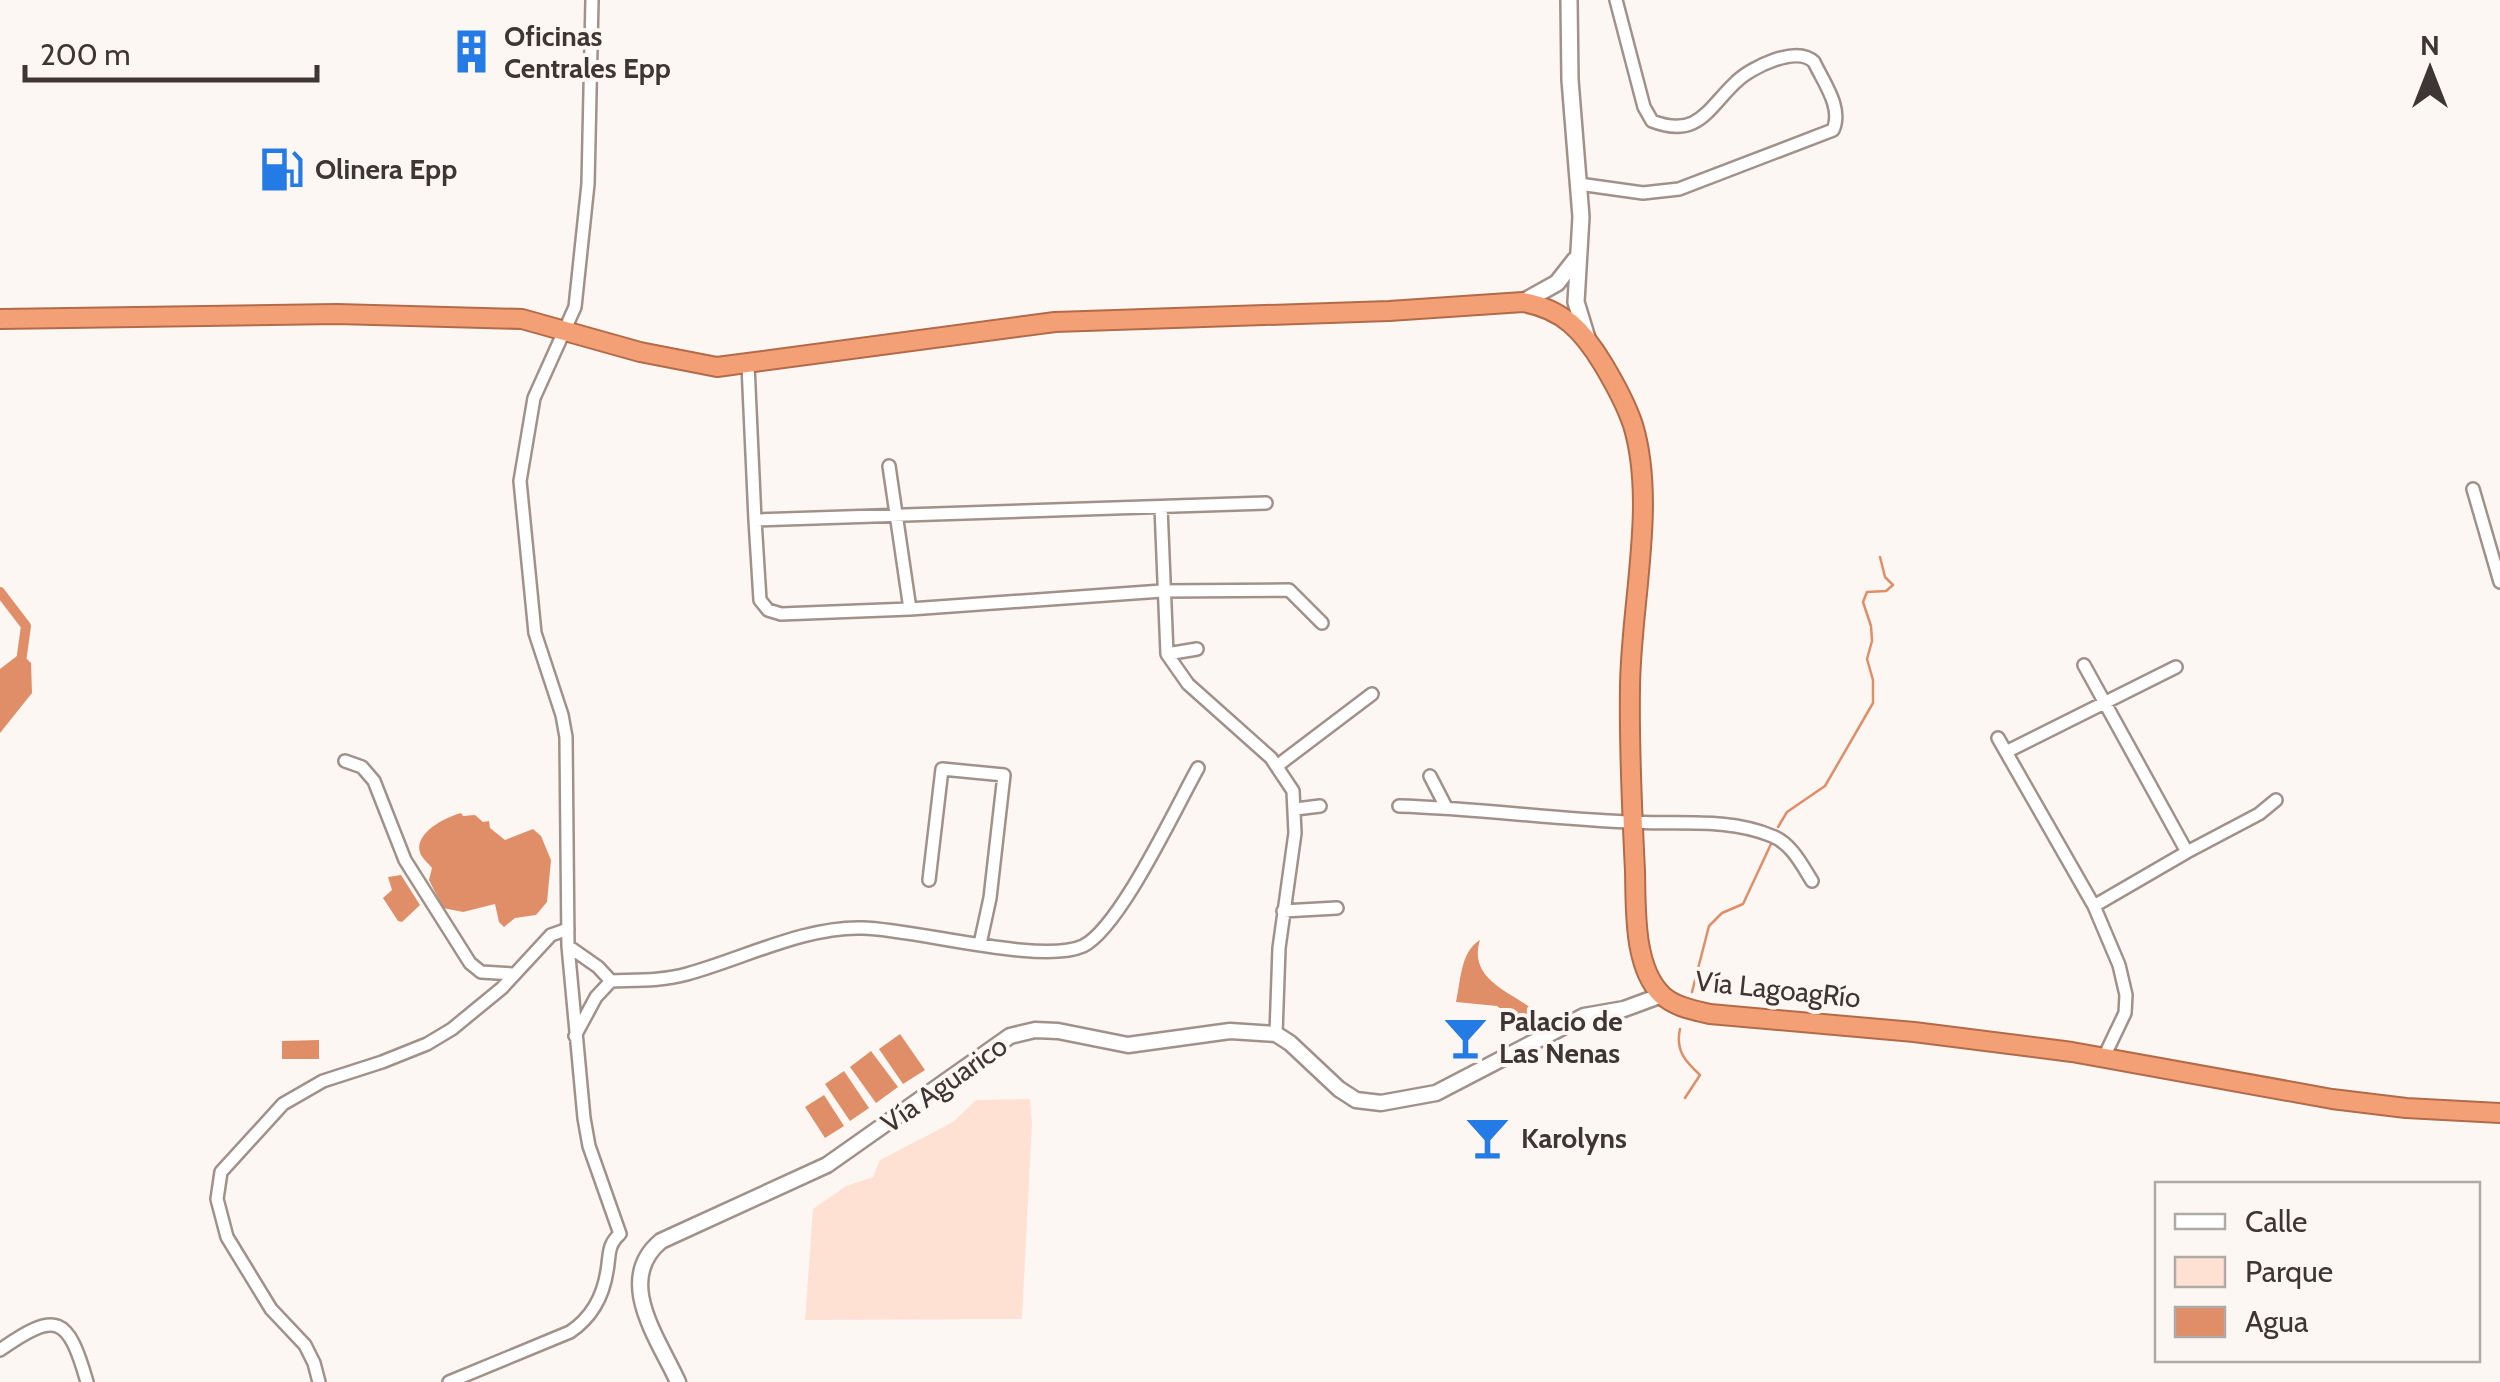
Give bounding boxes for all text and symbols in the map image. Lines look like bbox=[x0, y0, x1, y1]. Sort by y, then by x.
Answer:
place label: Oficinas Centrales Epp bbox=[504, 19, 671, 85]
scale bar bbox=[25, 20, 318, 82]
north arrow bbox=[2380, 20, 2480, 120]
building icon: Oficinas Centrales Epp bbox=[447, 28, 495, 76]
text: N bbox=[2420, 28, 2440, 62]
text: 200 m bbox=[40, 36, 131, 73]
fuel station icon: Olinera Epp bbox=[258, 145, 306, 193]
place label: Olinera Epp bbox=[315, 152, 457, 186]
street label: Vía LagoagRío bbox=[1694, 963, 1862, 1015]
place label: Palacio de Las Nenas bbox=[1499, 1004, 1623, 1070]
bar icon: Palacio de Las Nenas bbox=[1442, 1013, 1490, 1061]
street label: Vía Aguarico bbox=[875, 1028, 1013, 1140]
bar icon: Karolyns bbox=[1464, 1114, 1512, 1162]
place label: Karolyns bbox=[1521, 1121, 1627, 1155]
legend bbox=[2155, 1182, 2480, 1362]
text: Calle bbox=[2245, 1203, 2307, 1240]
text: Parque bbox=[2245, 1253, 2333, 1290]
text: Agua bbox=[2245, 1303, 2309, 1340]

